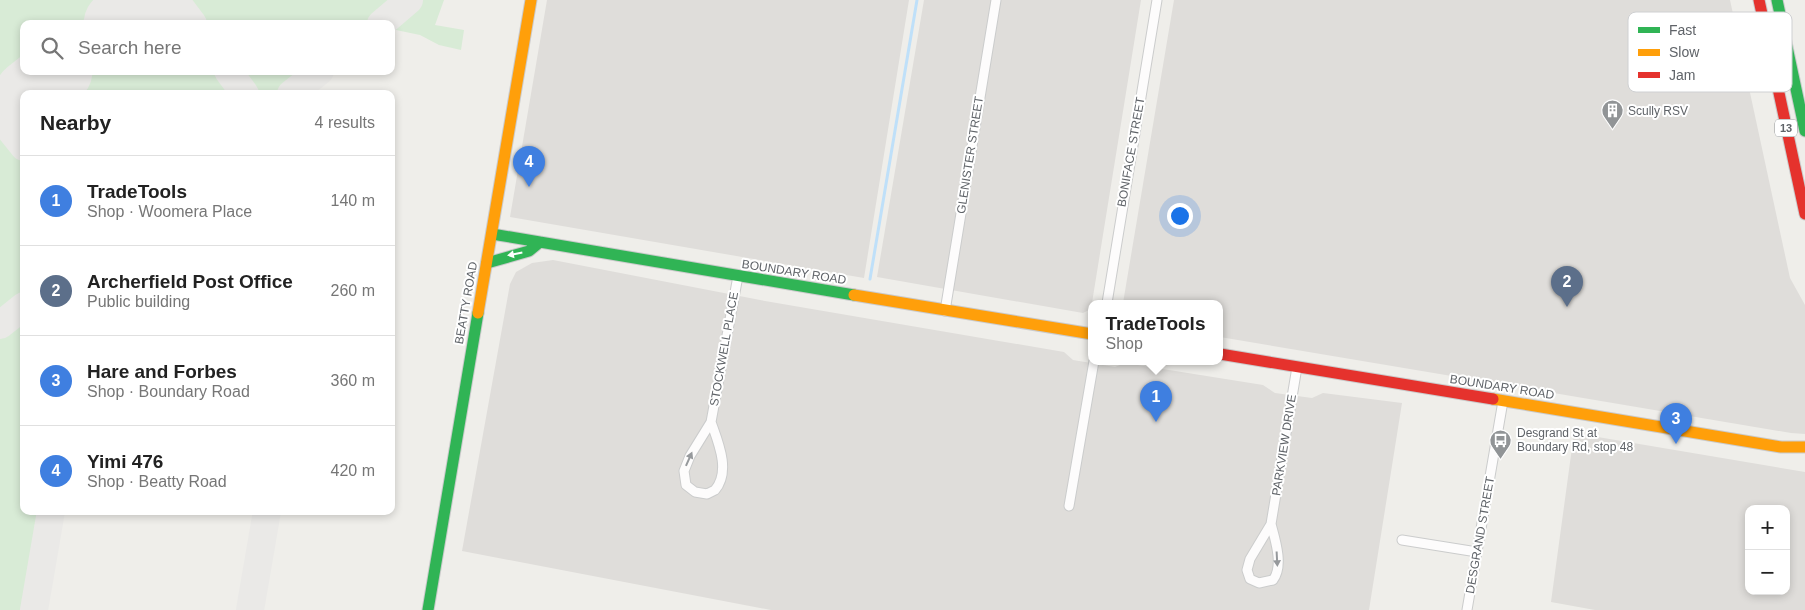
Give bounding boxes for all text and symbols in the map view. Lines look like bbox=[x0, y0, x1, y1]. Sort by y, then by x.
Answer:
legend bbox=[1628, 12, 1792, 92]
search box bbox=[20, 20, 395, 75]
text: Fast bbox=[1669, 22, 1696, 38]
icon: search bbox=[38, 34, 66, 62]
text: Search here bbox=[78, 37, 182, 58]
text: Slow bbox=[1669, 44, 1700, 60]
text: Jam bbox=[1669, 67, 1695, 83]
street label: GLENISTER STREET bbox=[954, 95, 986, 215]
street label: BONIFACE STREET bbox=[1114, 95, 1148, 208]
building icon: Scully RSV bbox=[1600, 99, 1624, 130]
place label: Scully RSV bbox=[1628, 104, 1688, 118]
text: Nearby bbox=[40, 111, 111, 134]
text: 4 results bbox=[315, 114, 375, 131]
road number: 13 bbox=[1775, 120, 1797, 136]
pin: 4 bbox=[513, 146, 545, 187]
text: TradeTools bbox=[87, 181, 187, 202]
text: 1 bbox=[52, 192, 60, 209]
text: 140 m bbox=[331, 192, 375, 209]
text: Shop · Woomera Place bbox=[87, 203, 252, 220]
your location bbox=[1167, 203, 1193, 229]
one-way arrow bbox=[507, 250, 522, 258]
street label: BOUNDARY ROAD bbox=[741, 257, 848, 287]
street label: BEATTY ROAD bbox=[452, 260, 480, 345]
pin: 2 bbox=[1551, 266, 1583, 307]
text: Archerfield Post Office bbox=[87, 271, 293, 292]
text: 2 bbox=[52, 282, 60, 299]
text: 260 m bbox=[331, 282, 375, 299]
street label: STOCKWELL PLACE bbox=[707, 291, 741, 407]
text: Public building bbox=[87, 293, 190, 310]
popup bbox=[1088, 300, 1223, 365]
text: TradeTools bbox=[1106, 313, 1205, 334]
text: Shop bbox=[1106, 335, 1143, 352]
text: Hare and Forbes bbox=[87, 361, 237, 382]
text: 3 bbox=[52, 372, 60, 389]
text: 360 m bbox=[331, 372, 375, 389]
street label: BOUNDARY ROAD bbox=[1449, 372, 1556, 402]
pin: 1 bbox=[1140, 381, 1172, 422]
text: Shop · Boundary Road bbox=[87, 383, 250, 400]
street label: PARKVIEW DRIVE bbox=[1269, 393, 1299, 497]
pin: 3 bbox=[1660, 403, 1692, 444]
place label: Desgrand St at Boundary Rd, stop 48 bbox=[1517, 426, 1633, 454]
bus stop icon: Desgrand St at Boundary Rd, stop 48 bbox=[1489, 428, 1513, 459]
text: Yimi 476 bbox=[87, 451, 163, 472]
one-way arrow bbox=[684, 452, 693, 467]
text: 4 bbox=[52, 462, 60, 479]
text: 420 m bbox=[331, 462, 375, 479]
text: Shop · Beatty Road bbox=[87, 473, 227, 490]
street label: DESGRAND STREET bbox=[1463, 475, 1497, 595]
map controls bbox=[1745, 505, 1790, 595]
button: + bbox=[1745, 505, 1790, 550]
button: − bbox=[1745, 550, 1790, 595]
one-way arrow bbox=[1273, 552, 1281, 568]

